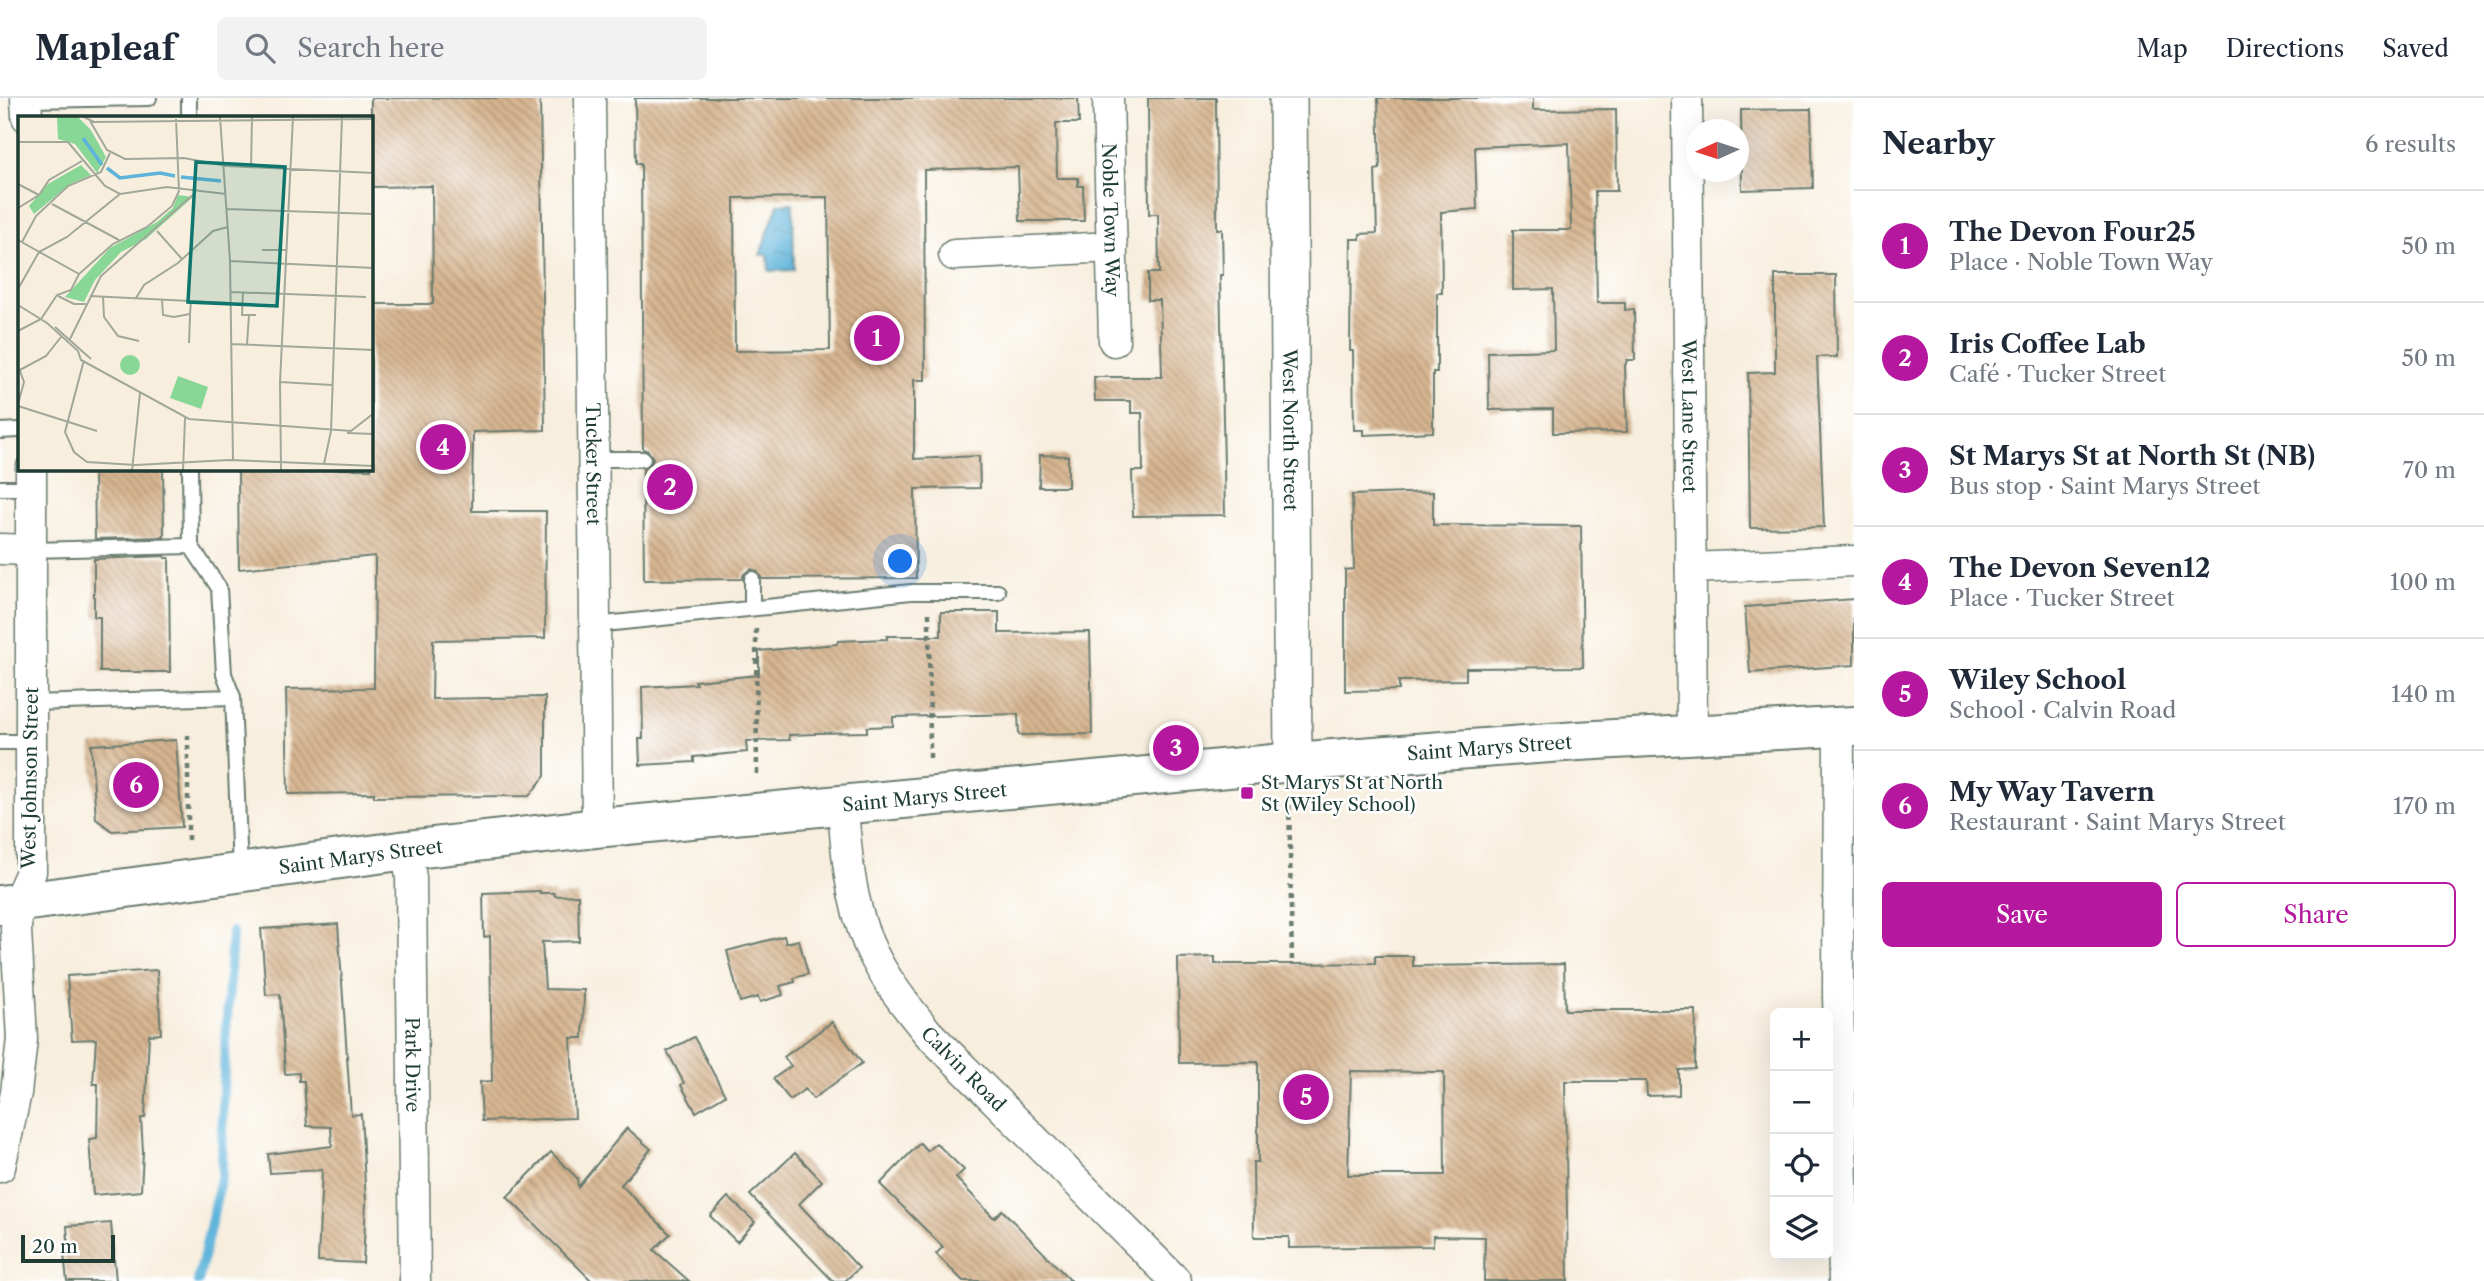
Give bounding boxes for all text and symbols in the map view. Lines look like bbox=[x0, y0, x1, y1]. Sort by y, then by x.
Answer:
search box bbox=[217, 17, 707, 80]
text: Mapleaf bbox=[35, 28, 175, 69]
icon: search bbox=[241, 29, 279, 67]
text: Search here bbox=[297, 32, 445, 64]
text: Map bbox=[2136, 34, 2188, 63]
text: Directions bbox=[2226, 34, 2344, 63]
text: Saved bbox=[2382, 34, 2449, 63]
inset map bbox=[18, 116, 373, 471]
north arrow bbox=[1686, 119, 1749, 182]
text: Nearby bbox=[1882, 125, 1995, 162]
text: 6 results bbox=[2365, 130, 2456, 158]
street label: Noble Town Way bbox=[1098, 143, 1124, 298]
text: The Devon Four25 bbox=[1949, 216, 2196, 248]
text: 1 bbox=[1900, 232, 1910, 260]
text: 50 m bbox=[2401, 232, 2456, 260]
text: Place · Noble Town Way bbox=[1949, 248, 2213, 276]
pin: 1 bbox=[854, 312, 900, 364]
text: Iris Coffee Lab bbox=[1949, 328, 2146, 360]
street label: West Lane Street bbox=[1677, 338, 1702, 493]
text: 2 bbox=[1898, 344, 1912, 372]
text: 50 m bbox=[2401, 344, 2456, 372]
street label: West North Street bbox=[1278, 348, 1303, 511]
text: Café · Tucker Street bbox=[1949, 360, 2166, 388]
street label: Tucker Street bbox=[581, 402, 606, 526]
pin: 4 bbox=[420, 421, 466, 473]
text: St Marys St at North St (NB) bbox=[1949, 440, 2315, 472]
text: 3 bbox=[1899, 456, 1912, 484]
text: 70 m bbox=[2403, 456, 2456, 484]
pin: 2 bbox=[647, 461, 693, 513]
text: Bus stop · Saint Marys Street bbox=[1949, 472, 2260, 500]
your location bbox=[883, 544, 917, 578]
text: The Devon Seven12 bbox=[1949, 552, 2210, 584]
text: 4 bbox=[1898, 568, 1912, 596]
text: 100 m bbox=[2390, 568, 2456, 596]
text: Place · Tucker Street bbox=[1949, 584, 2175, 612]
text: Wiley School bbox=[1949, 664, 2126, 696]
text: 5 bbox=[1899, 680, 1911, 708]
text: 140 m bbox=[2391, 680, 2456, 708]
street label: West Johnson Street bbox=[17, 686, 43, 870]
text: School · Calvin Road bbox=[1949, 696, 2176, 724]
pin: 3 bbox=[1153, 722, 1199, 774]
street label: Saint Marys Street bbox=[1406, 730, 1573, 765]
pin: 6 bbox=[113, 759, 159, 811]
place label: St Marys St at North St (Wiley School) bbox=[1261, 771, 1443, 816]
text: My Way Tavern bbox=[1949, 776, 2155, 808]
street label: Saint Marys Street bbox=[841, 778, 1008, 816]
marker: St Marys St at North St (Wiley School) bbox=[1239, 785, 1255, 801]
text: 6 bbox=[1898, 792, 1912, 820]
text: 170 m bbox=[2393, 792, 2456, 820]
text: Restaurant · Saint Marys Street bbox=[1949, 808, 2286, 836]
street label: Saint Marys Street bbox=[277, 834, 444, 879]
button: Save bbox=[1882, 882, 2162, 947]
button: Share bbox=[2176, 882, 2456, 947]
map controls bbox=[1770, 1008, 1833, 1260]
button: + bbox=[1770, 1008, 1833, 1071]
street label: Park Drive bbox=[401, 1017, 425, 1113]
street label: Calvin Road bbox=[917, 1022, 1011, 1116]
pin: 5 bbox=[1283, 1071, 1329, 1123]
button: − bbox=[1770, 1071, 1833, 1134]
button: locate bbox=[1770, 1134, 1833, 1197]
button: layers bbox=[1770, 1197, 1833, 1260]
scale bar bbox=[21, 1232, 116, 1264]
text: 20 m bbox=[32, 1235, 78, 1258]

